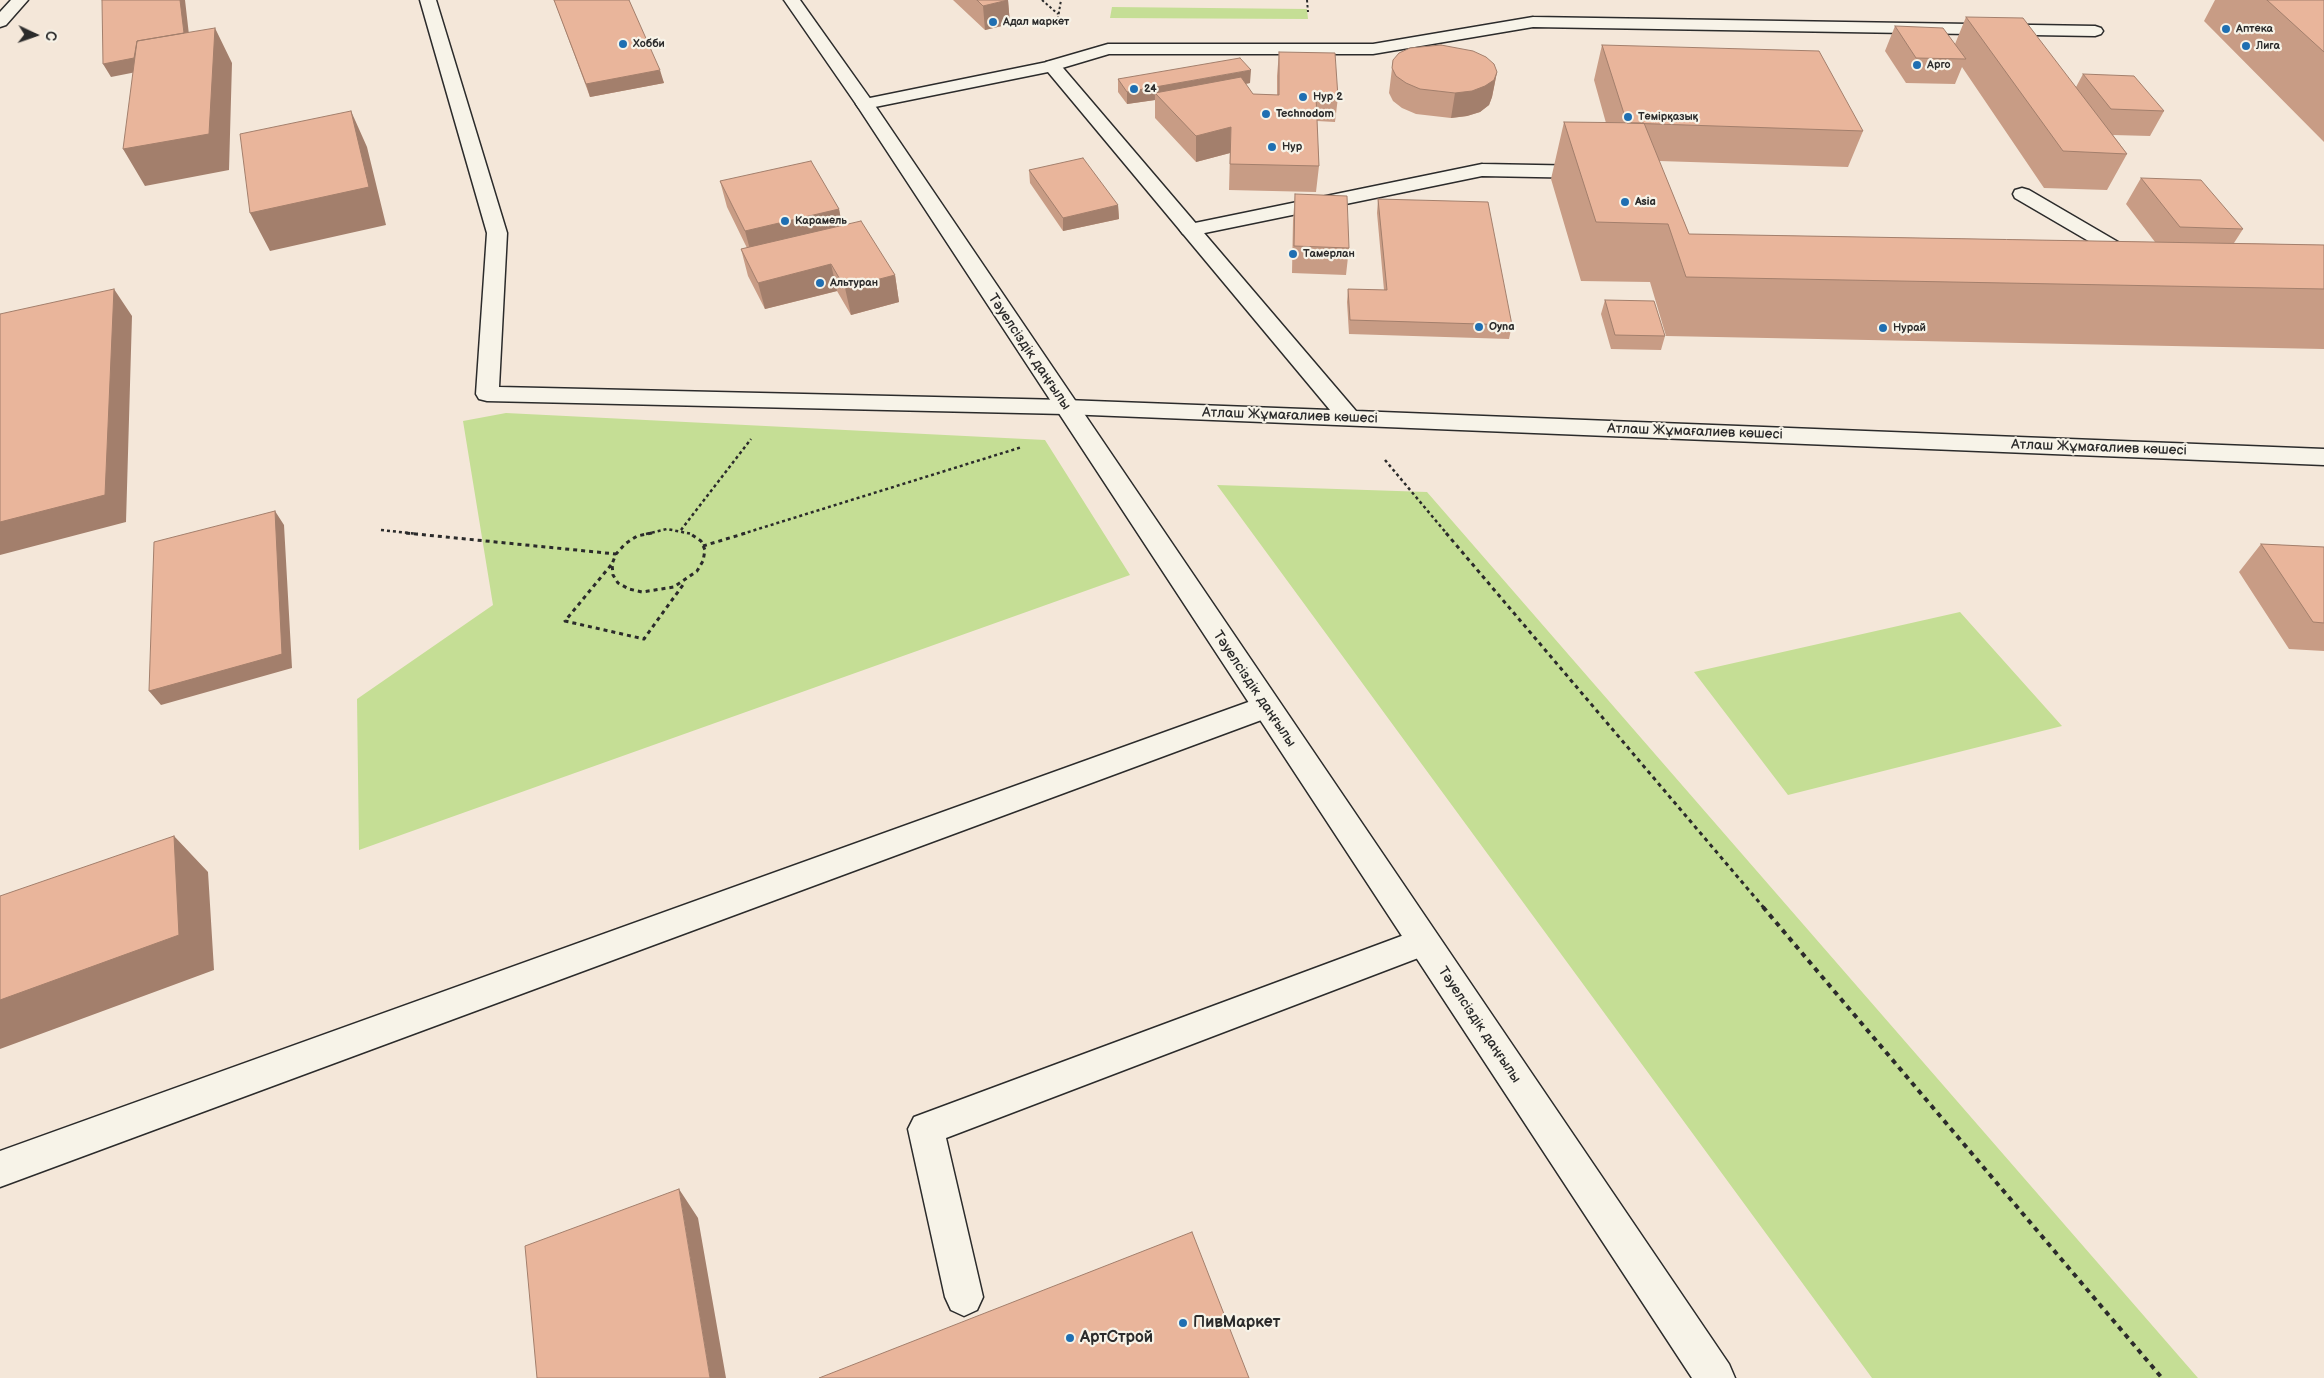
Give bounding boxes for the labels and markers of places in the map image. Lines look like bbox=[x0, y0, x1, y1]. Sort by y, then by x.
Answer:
place label: Адал маркет bbox=[1003, 15, 1069, 29]
marker: Адал маркет bbox=[987, 16, 999, 28]
place label: Аптека bbox=[2236, 22, 2273, 36]
marker: Аптека bbox=[2220, 23, 2232, 35]
place label: Хобби bbox=[633, 37, 665, 51]
marker: Хобби bbox=[617, 38, 629, 50]
place label: Лига bbox=[2256, 39, 2280, 53]
marker: Лига bbox=[2240, 40, 2252, 52]
place label: Арго bbox=[1927, 58, 1951, 72]
marker: Арго bbox=[1911, 59, 1923, 71]
place label: 24 bbox=[1144, 82, 1157, 96]
marker: 24 bbox=[1128, 83, 1140, 95]
place label: Нур 2 bbox=[1313, 90, 1343, 104]
marker: Нур 2 bbox=[1297, 91, 1309, 103]
place label: Technodom bbox=[1276, 107, 1334, 121]
marker: Technodom bbox=[1260, 108, 1272, 120]
place label: Темірқазық bbox=[1638, 110, 1698, 124]
marker: Темірқазық bbox=[1622, 111, 1634, 123]
place label: Нур bbox=[1282, 140, 1302, 154]
marker: Нур bbox=[1266, 141, 1278, 153]
place label: Asia bbox=[1635, 195, 1656, 209]
marker: Asia bbox=[1619, 196, 1631, 208]
place label: Карамель bbox=[795, 214, 847, 228]
marker: Карамель bbox=[779, 215, 791, 227]
place label: Тамерлан bbox=[1303, 247, 1355, 261]
marker: Тамерлан bbox=[1287, 248, 1299, 260]
place label: Альтуран bbox=[830, 276, 878, 290]
marker: Альтуран bbox=[814, 277, 826, 289]
place label: Oyna bbox=[1489, 320, 1515, 334]
marker: Oyna bbox=[1473, 321, 1485, 333]
place label: Нурай bbox=[1893, 321, 1926, 335]
marker: Нурай bbox=[1877, 322, 1889, 334]
place label: ПивМаркет bbox=[1193, 1313, 1280, 1333]
marker: ПивМаркет bbox=[1177, 1317, 1189, 1329]
place label: АртСтрой bbox=[1080, 1328, 1153, 1348]
marker: АртСтрой bbox=[1064, 1332, 1076, 1344]

